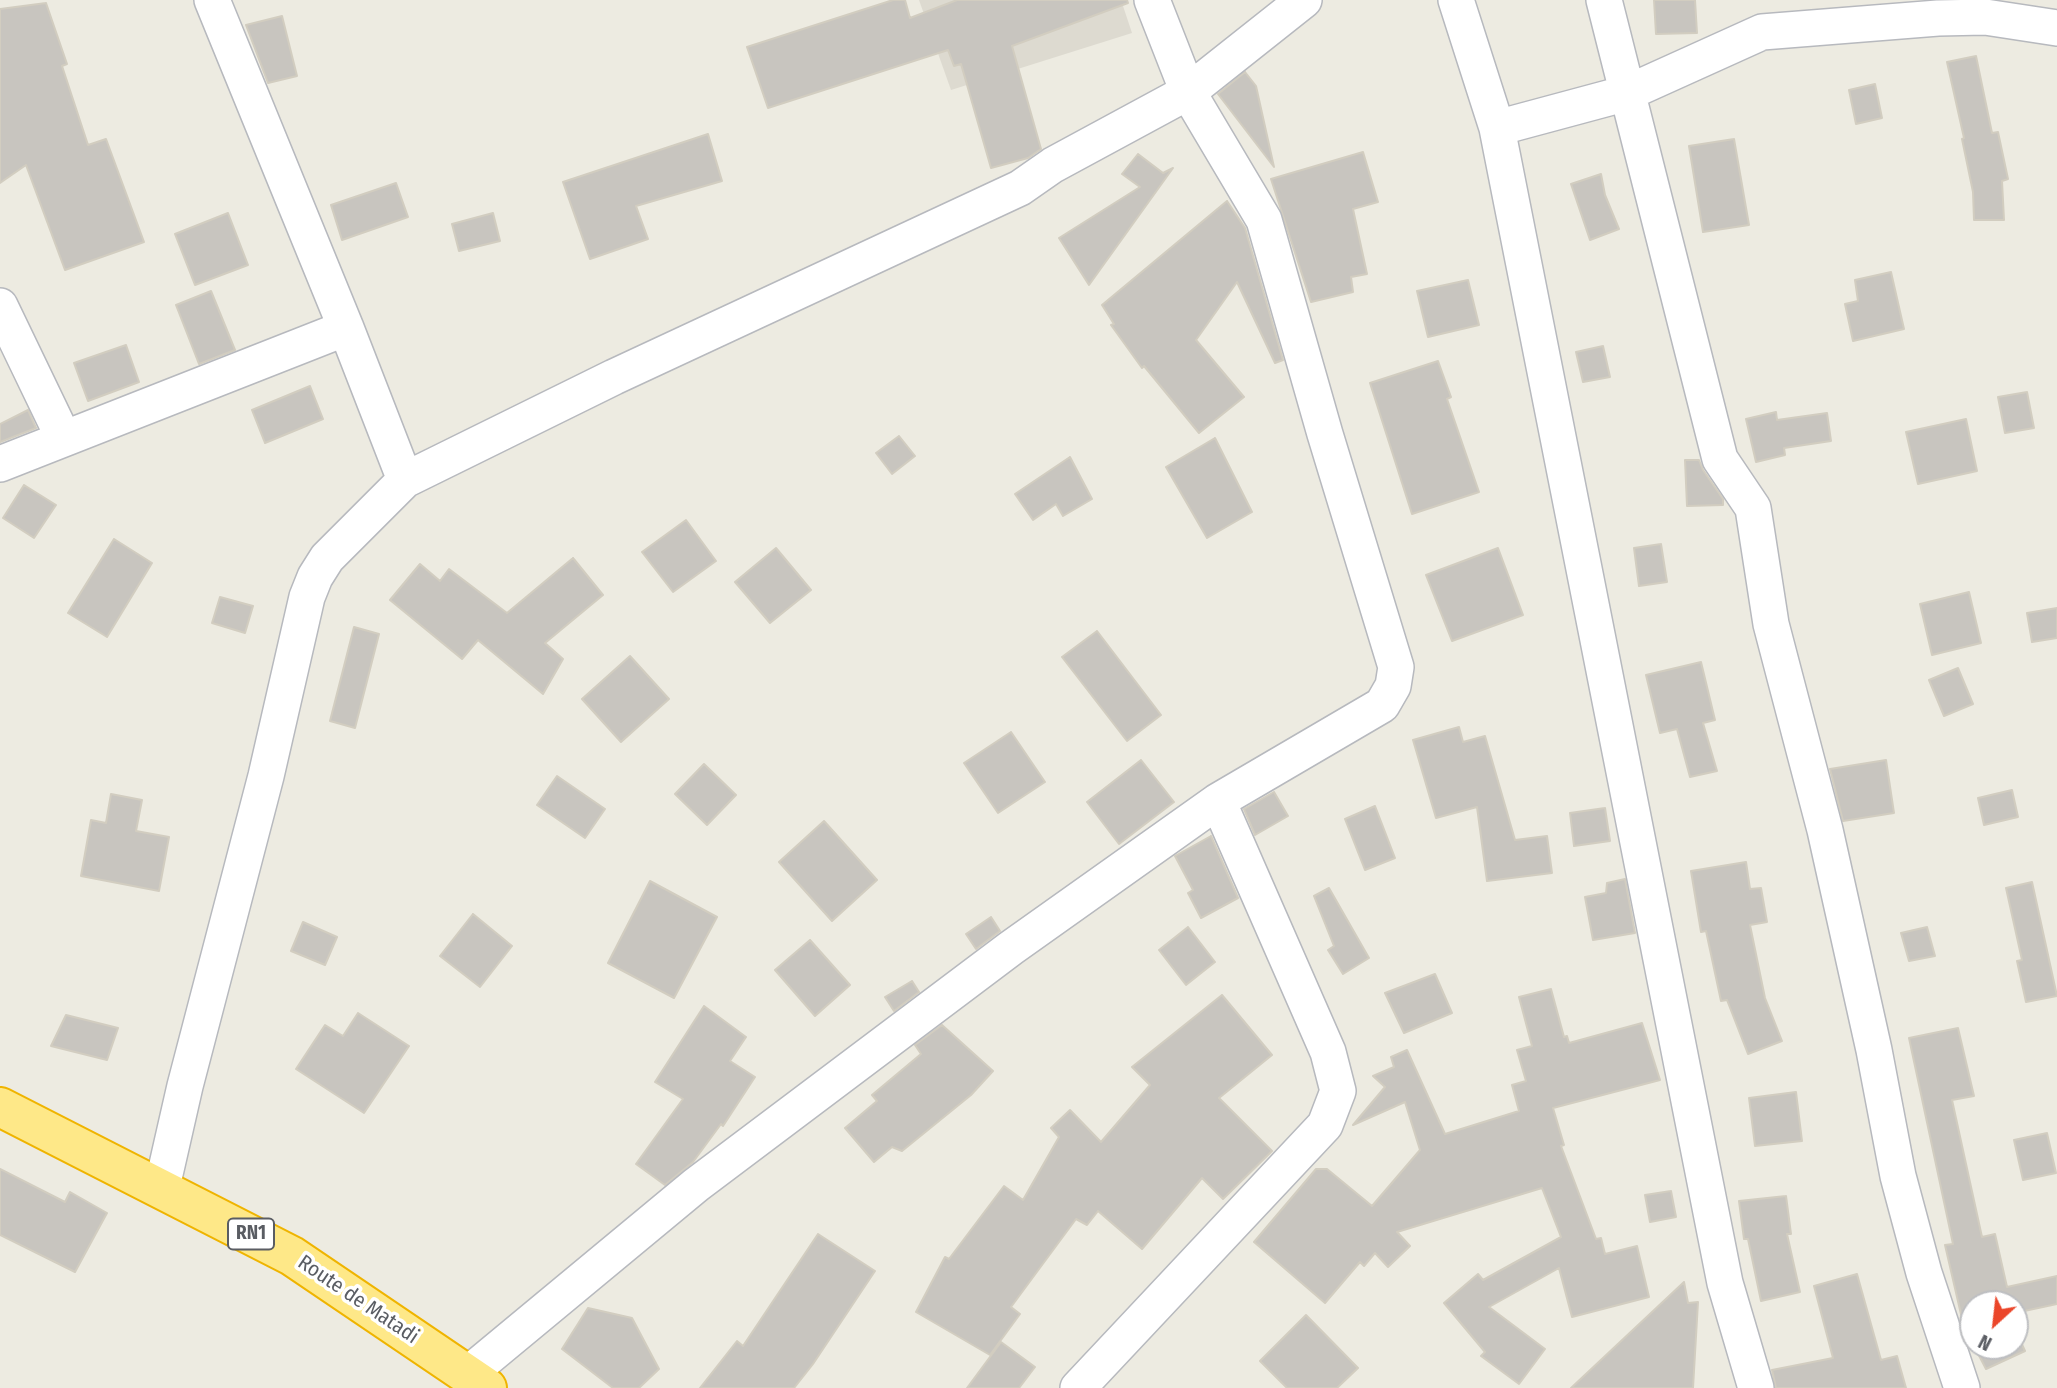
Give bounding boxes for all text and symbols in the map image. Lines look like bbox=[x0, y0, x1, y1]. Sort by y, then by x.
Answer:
road number: RN1 bbox=[228, 1218, 274, 1250]
street label: Route de Matadi bbox=[293, 1250, 423, 1350]
north arrow bbox=[1959, 1290, 2029, 1360]
text: N bbox=[1975, 1330, 1995, 1355]

